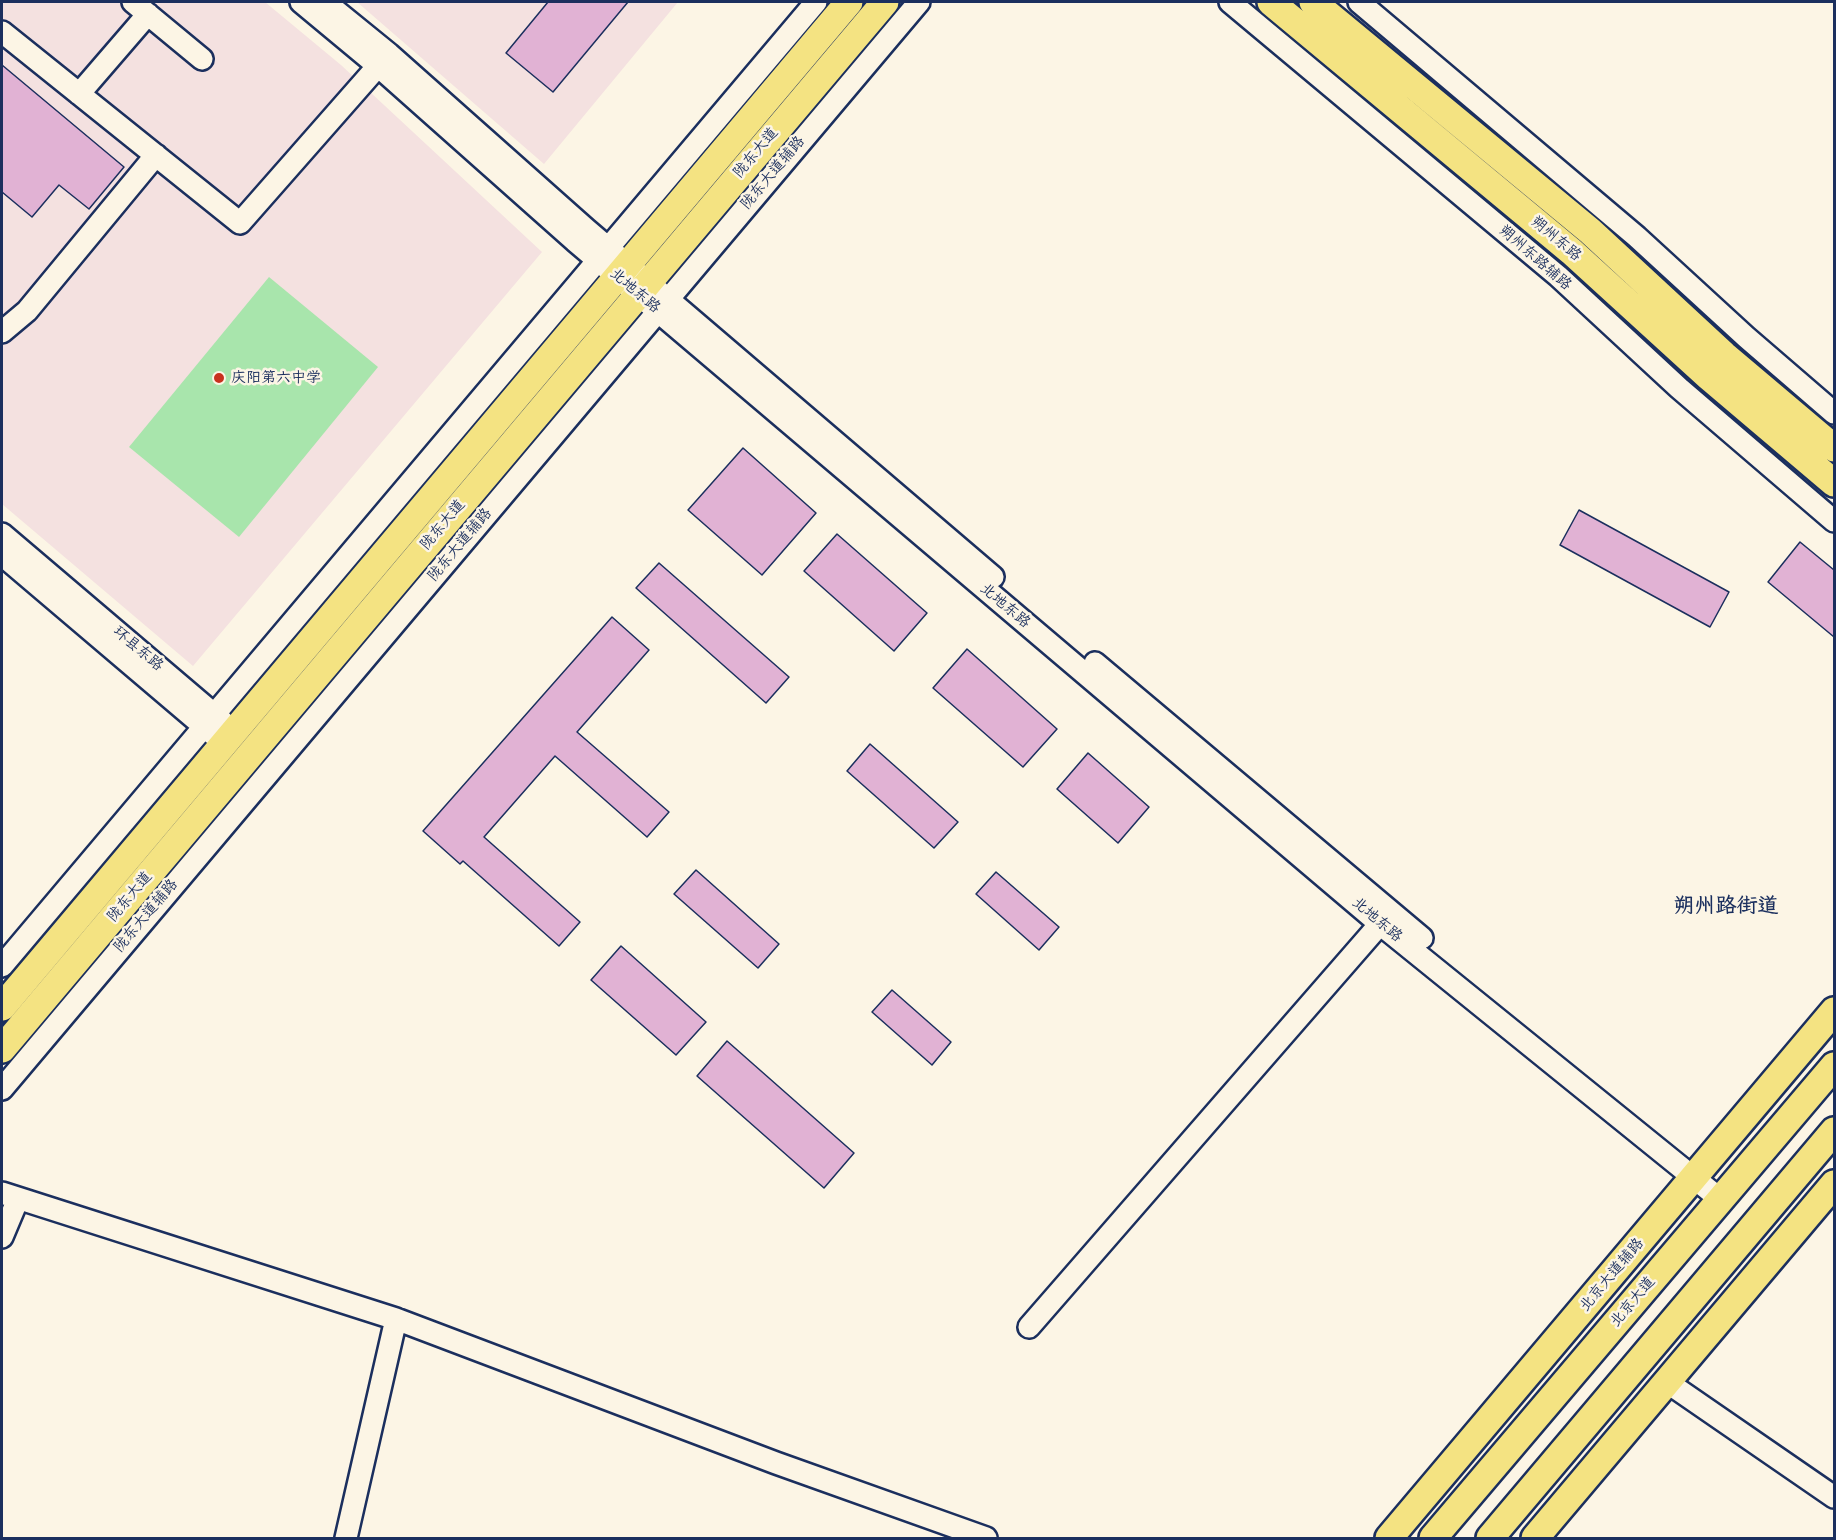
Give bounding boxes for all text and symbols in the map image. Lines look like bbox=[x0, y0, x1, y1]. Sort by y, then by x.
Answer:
street label: 陇东大道 bbox=[730, 124, 782, 182]
street label: 陇东大道辅路 bbox=[737, 133, 809, 213]
street label: 朔州东路 bbox=[1527, 213, 1585, 265]
street label: 朔州东路辅路 bbox=[1495, 222, 1575, 294]
street label: 北地东路 bbox=[606, 265, 664, 317]
place label: 庆阳第六中学 bbox=[231, 369, 321, 387]
marker: 庆阳第六中学 bbox=[212, 371, 226, 385]
street label: 陇东大道 bbox=[417, 496, 469, 554]
street label: 陇东大道辅路 bbox=[424, 505, 496, 585]
street label: 北地东路 bbox=[976, 580, 1034, 632]
street label: 环县东路 bbox=[109, 623, 167, 675]
street label: 陇东大道 bbox=[104, 868, 156, 926]
street label: 陇东大道辅路 bbox=[110, 876, 182, 956]
street label: 北地东路 bbox=[1348, 894, 1406, 946]
district label: 朔州路街道 bbox=[1674, 894, 1778, 920]
street label: 北京大道辅路 bbox=[1576, 1235, 1648, 1315]
street label: 北京大道 bbox=[1607, 1273, 1659, 1331]

